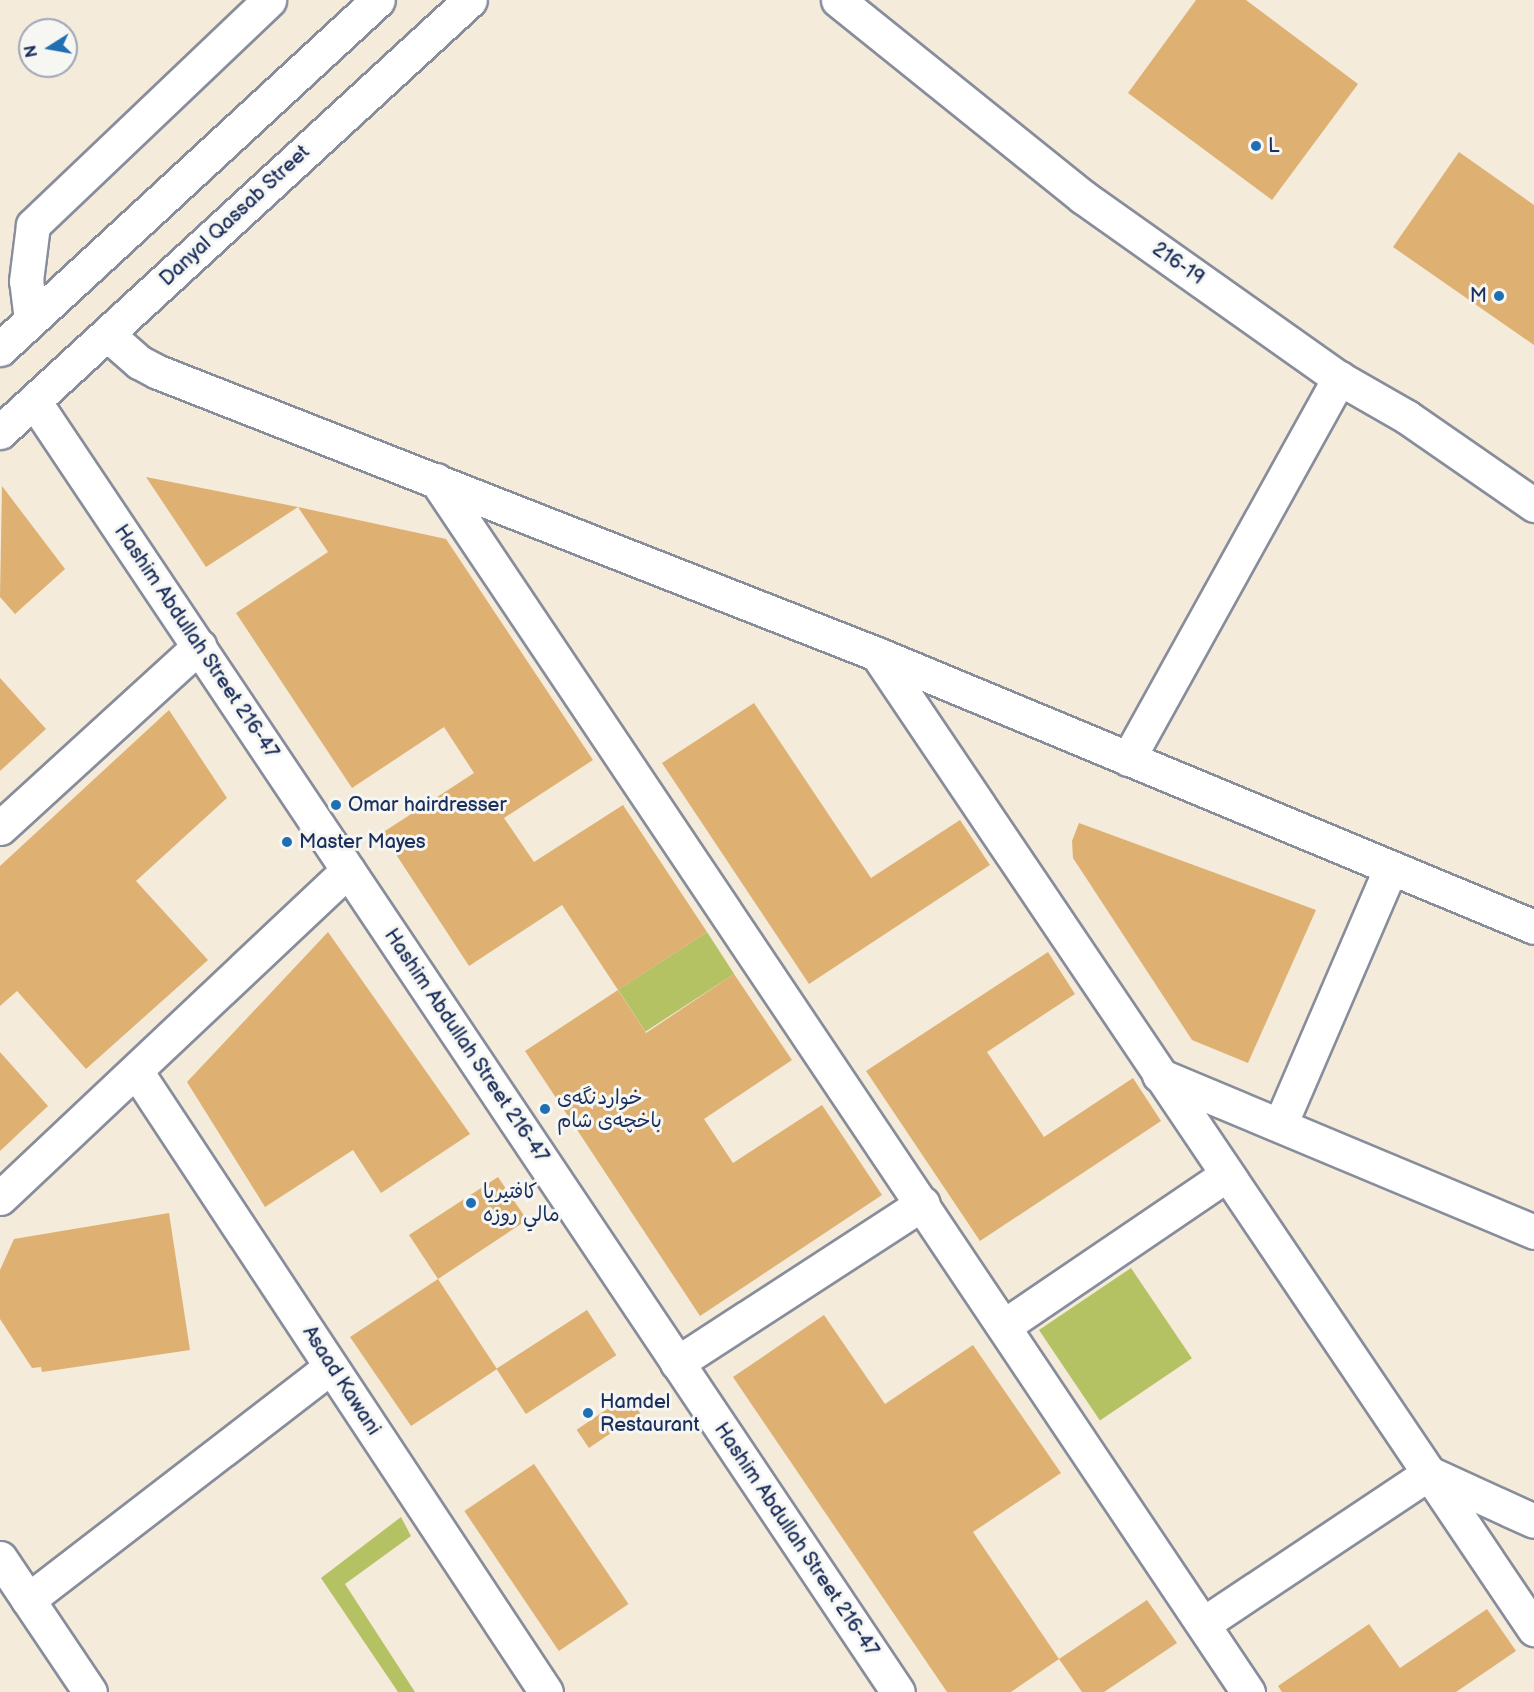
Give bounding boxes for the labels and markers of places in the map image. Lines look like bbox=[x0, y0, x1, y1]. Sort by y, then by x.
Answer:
place label: L bbox=[1268, 134, 1279, 158]
marker: L bbox=[1249, 139, 1263, 153]
place label: M bbox=[1470, 284, 1487, 308]
marker: M bbox=[1492, 289, 1506, 303]
place label: Omar hairdresser bbox=[348, 793, 507, 817]
marker: Omar hairdresser bbox=[329, 798, 343, 812]
place label: Master Mayes bbox=[299, 830, 426, 854]
marker: Master Mayes bbox=[280, 835, 294, 849]
place label: خواردنگەی باخچەی شام bbox=[557, 1086, 662, 1133]
marker: خواردنگەی باخچەی شام bbox=[538, 1102, 552, 1116]
place label: كافتيريا مالي روزه bbox=[483, 1180, 560, 1227]
marker: كافتيريا مالي روزه bbox=[464, 1196, 478, 1210]
place label: Hamdel Restaurant bbox=[600, 1390, 700, 1437]
marker: Hamdel Restaurant bbox=[581, 1406, 595, 1420]

